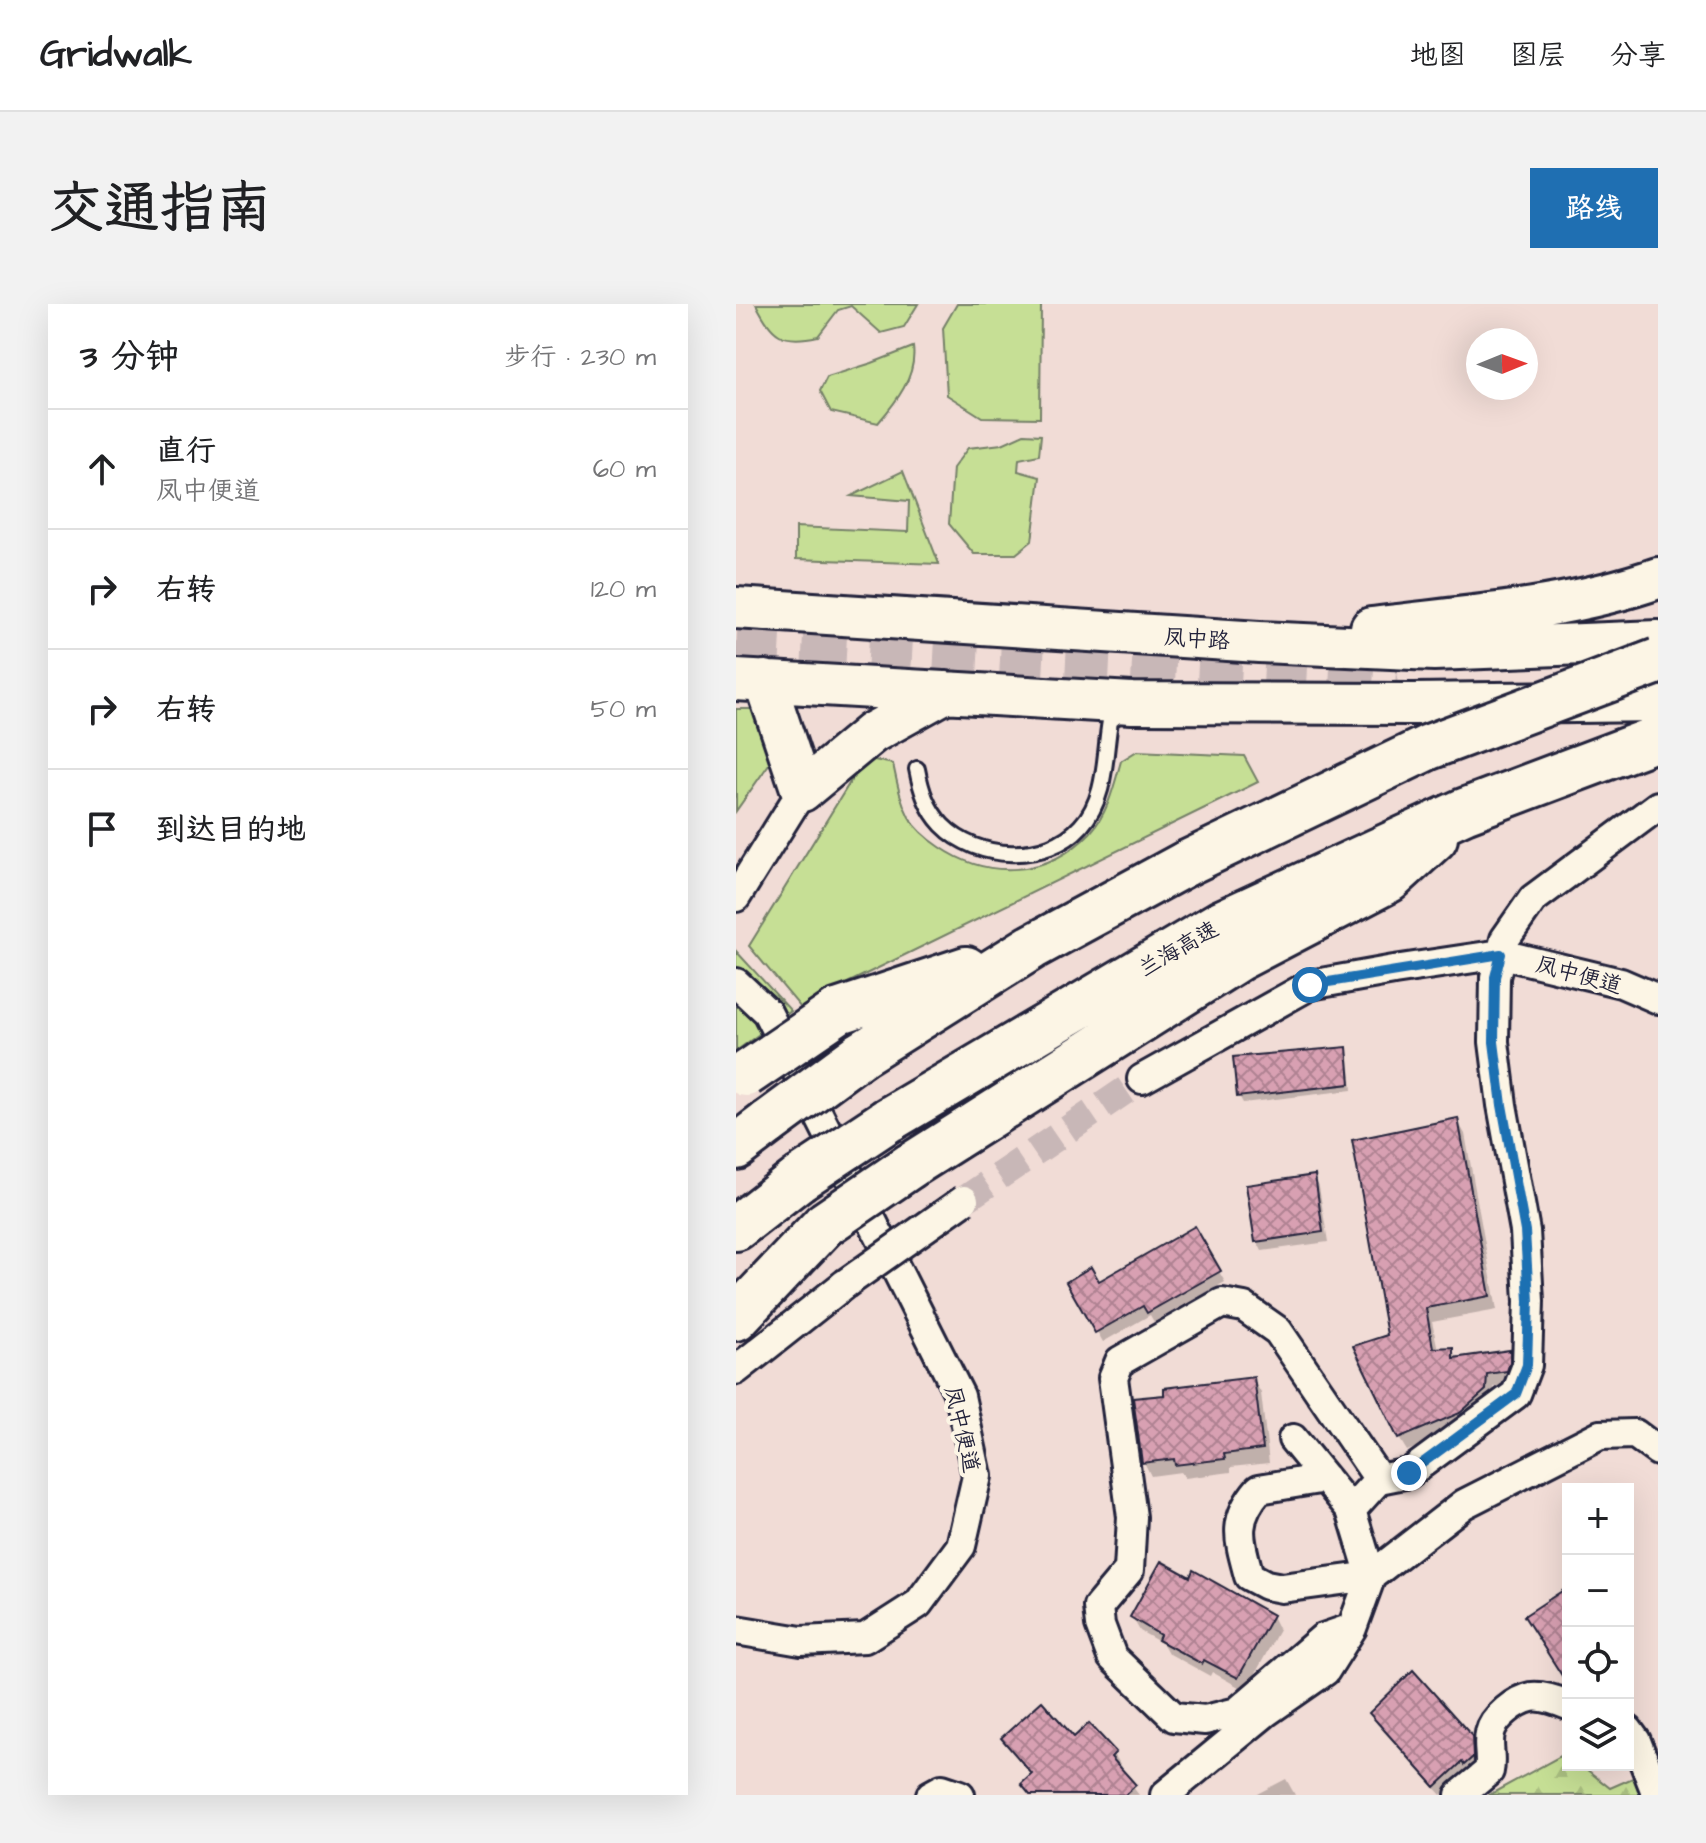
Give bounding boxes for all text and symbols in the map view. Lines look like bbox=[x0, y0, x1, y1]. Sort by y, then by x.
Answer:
text: Gridwalk bbox=[40, 29, 192, 81]
text: 地图 bbox=[1410, 36, 1466, 75]
text: 图层 bbox=[1510, 36, 1566, 75]
text: 分享 bbox=[1610, 36, 1666, 75]
button: 路线 bbox=[1530, 168, 1658, 248]
text: 交通指南 bbox=[48, 171, 272, 249]
north arrow bbox=[1466, 328, 1538, 400]
text: 3 分钟 bbox=[80, 333, 179, 381]
text: 步行 · 230 m bbox=[504, 339, 656, 375]
text: 直行 bbox=[156, 430, 216, 472]
icon: ahead bbox=[80, 447, 124, 491]
text: 60 m bbox=[593, 451, 656, 487]
text: 凤中便道 bbox=[156, 473, 260, 509]
icon: right bbox=[80, 567, 124, 611]
text: 右转 bbox=[156, 569, 216, 611]
text: 120 m bbox=[591, 571, 656, 607]
street label: 凤中路 bbox=[1163, 622, 1231, 657]
icon: right bbox=[80, 687, 124, 731]
text: 右转 bbox=[156, 689, 216, 731]
text: 50 m bbox=[591, 691, 656, 727]
icon: arrive bbox=[80, 807, 124, 851]
text: 到达目的地 bbox=[156, 809, 306, 851]
street label: 兰海高速 bbox=[1133, 914, 1225, 985]
street label: 凤中便道 bbox=[1532, 949, 1625, 1002]
route start bbox=[1292, 967, 1328, 1003]
street label: 凤中便道 bbox=[937, 1383, 987, 1476]
route end bbox=[1391, 1455, 1427, 1491]
map controls bbox=[1562, 1483, 1634, 1771]
button: + bbox=[1562, 1483, 1634, 1555]
button: − bbox=[1562, 1555, 1634, 1627]
button: locate bbox=[1562, 1627, 1634, 1699]
button: layers bbox=[1562, 1699, 1634, 1771]

